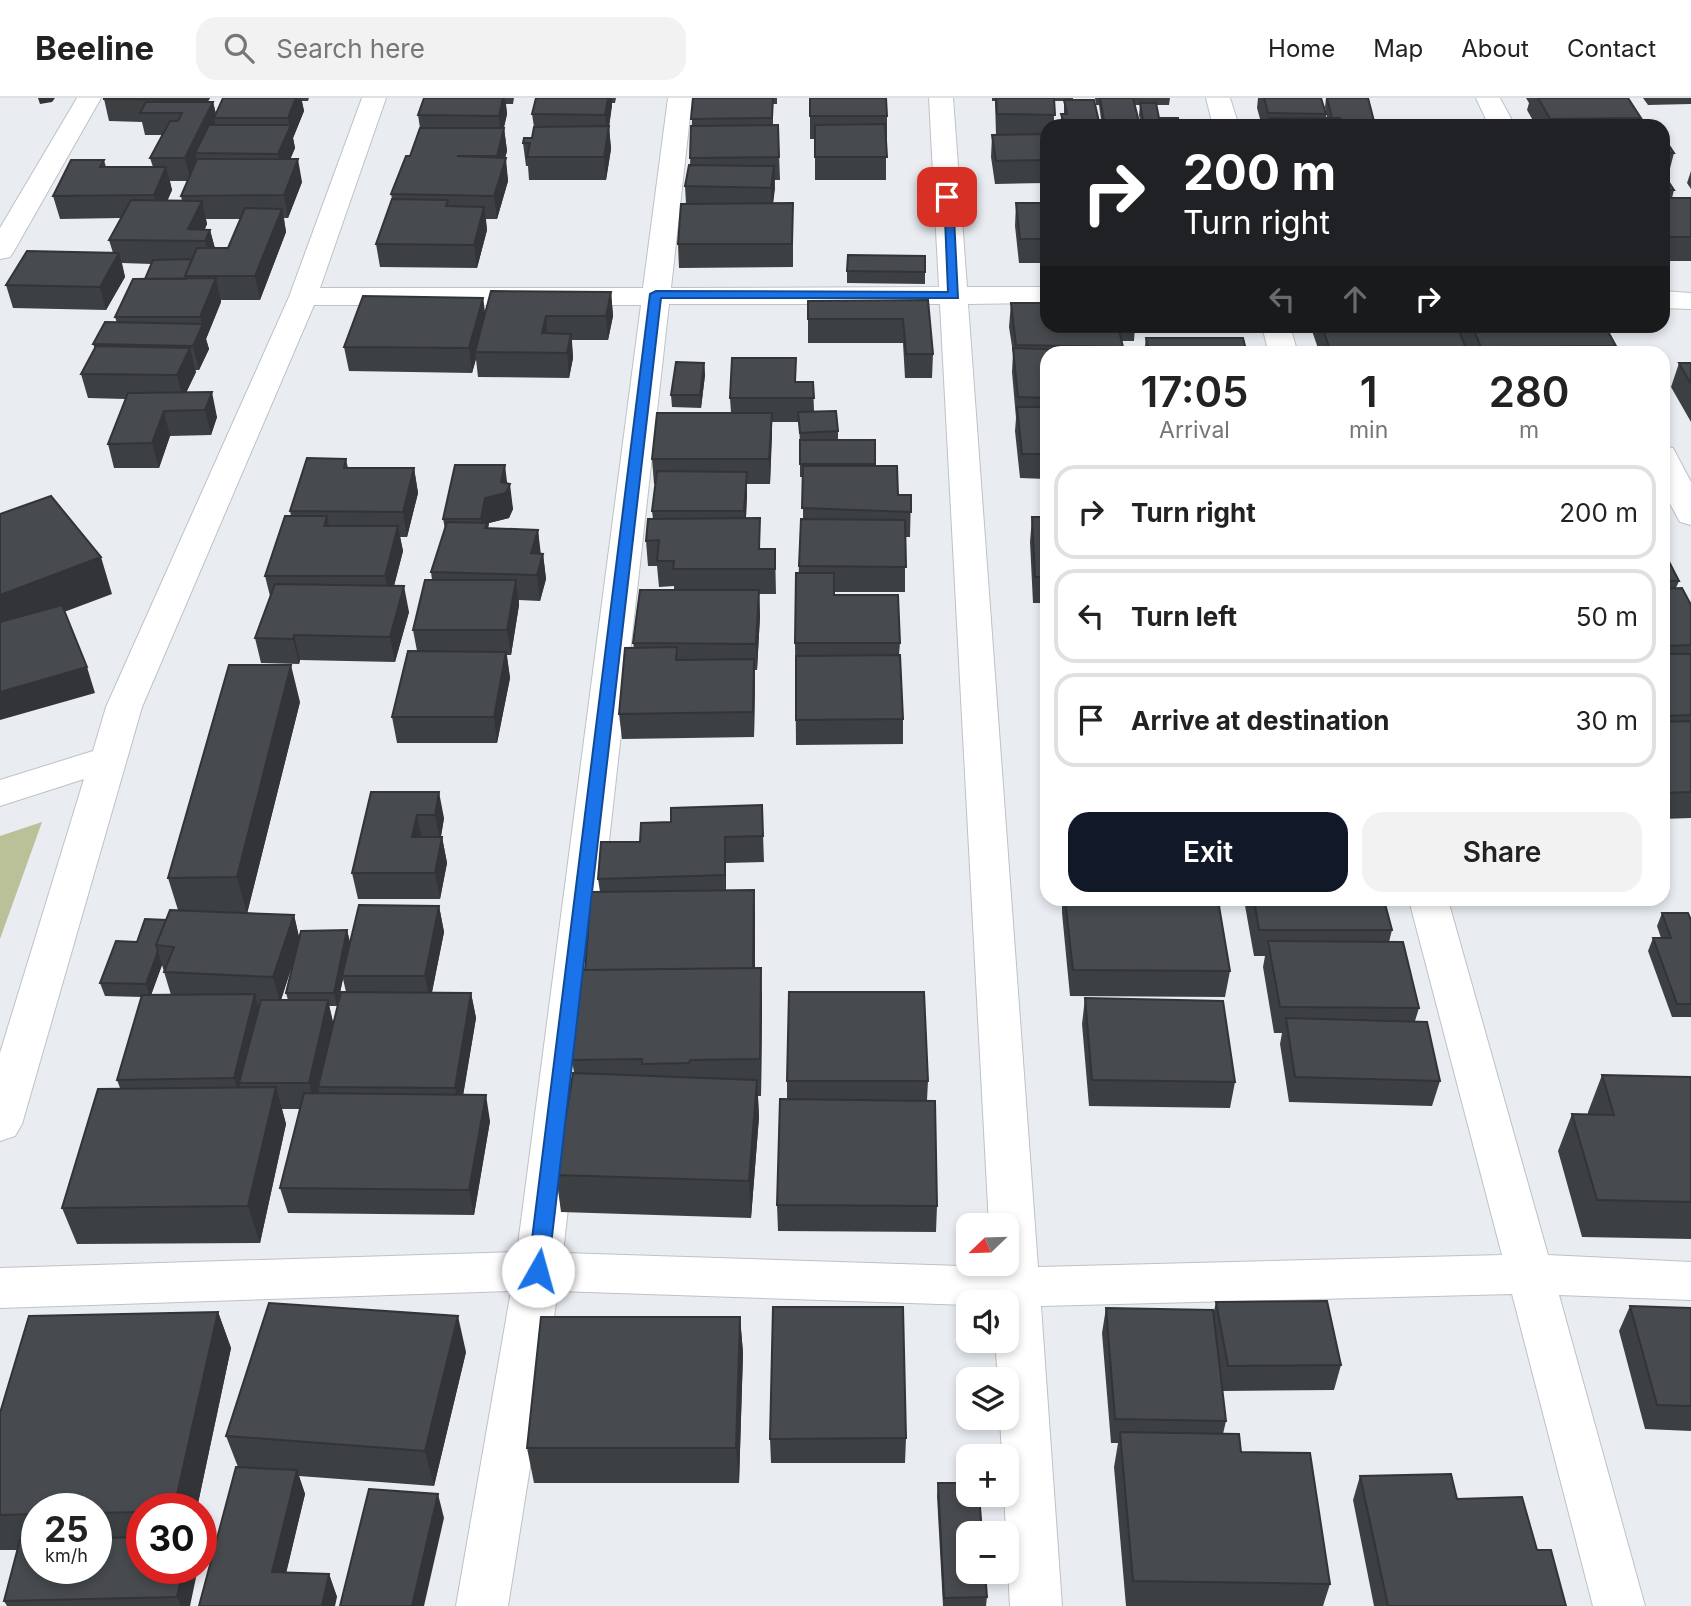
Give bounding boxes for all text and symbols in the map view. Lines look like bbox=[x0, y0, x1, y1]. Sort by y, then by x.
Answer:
search box bbox=[196, 17, 686, 80]
text: Beeline bbox=[35, 28, 154, 68]
icon: search bbox=[220, 29, 258, 67]
text: Search here bbox=[276, 33, 425, 64]
text: Home bbox=[1268, 34, 1335, 63]
text: Map bbox=[1373, 34, 1423, 63]
text: About bbox=[1461, 34, 1529, 63]
text: Contact bbox=[1567, 34, 1656, 63]
text: 200 m bbox=[1183, 143, 1336, 202]
icon: right bbox=[1068, 147, 1159, 238]
pin bbox=[917, 167, 977, 227]
icon: arrive bbox=[928, 178, 966, 216]
text: Turn right bbox=[1183, 203, 1330, 242]
icon: left bbox=[1263, 280, 1301, 318]
icon: ahead bbox=[1336, 280, 1374, 318]
icon: right bbox=[1409, 280, 1447, 318]
text: 17:05 bbox=[1140, 366, 1249, 417]
text: 1 bbox=[1360, 366, 1378, 417]
text: 280 bbox=[1489, 366, 1570, 417]
text: Arrival bbox=[1159, 416, 1230, 444]
text: min bbox=[1349, 416, 1388, 444]
text: m bbox=[1519, 416, 1539, 444]
icon: right bbox=[1072, 493, 1110, 531]
text: Turn right bbox=[1131, 497, 1256, 528]
text: 200 m bbox=[1559, 497, 1638, 528]
icon: left bbox=[1072, 597, 1110, 635]
text: Turn left bbox=[1131, 601, 1237, 632]
text: 50 m bbox=[1576, 601, 1638, 632]
icon: arrive bbox=[1072, 701, 1110, 739]
text: Arrive at destination bbox=[1131, 705, 1390, 736]
text: 30 m bbox=[1575, 705, 1638, 736]
button: Exit bbox=[1068, 812, 1348, 892]
button: Share bbox=[1362, 812, 1642, 892]
north arrow bbox=[956, 1213, 1018, 1276]
map controls bbox=[956, 1213, 1019, 1584]
position arrow bbox=[501, 1234, 575, 1308]
button: sound bbox=[956, 1290, 1019, 1353]
button: layers bbox=[956, 1367, 1019, 1430]
button: + bbox=[956, 1444, 1019, 1507]
speed limit sign: 30 bbox=[126, 1493, 217, 1584]
text: 25 bbox=[44, 1508, 89, 1550]
button: − bbox=[956, 1521, 1019, 1584]
text: km/h bbox=[45, 1545, 88, 1566]

